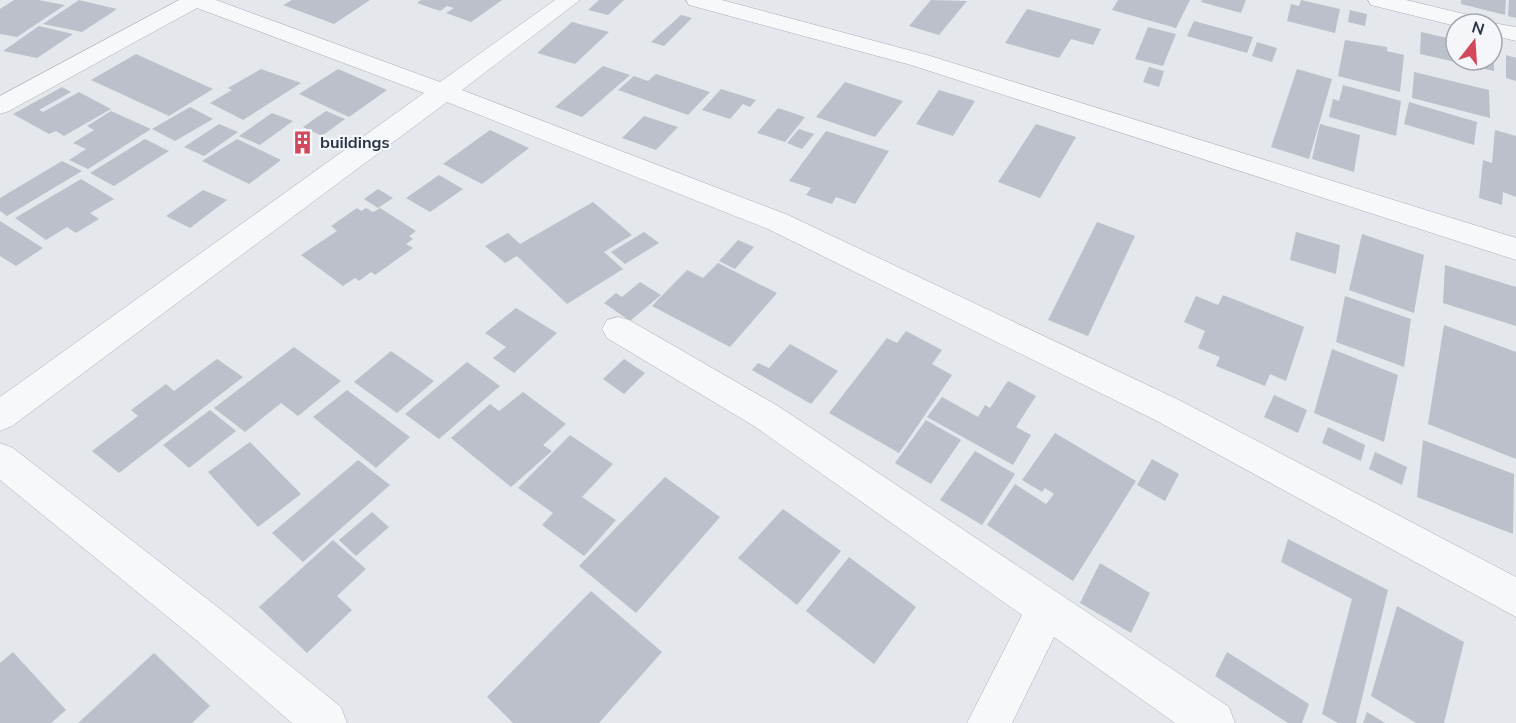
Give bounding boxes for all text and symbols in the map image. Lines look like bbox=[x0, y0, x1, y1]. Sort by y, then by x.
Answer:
north arrow bbox=[1444, 12, 1504, 72]
text: N bbox=[1470, 16, 1487, 39]
building icon: buildings bbox=[289, 129, 315, 155]
place label: buildings bbox=[320, 132, 390, 152]

